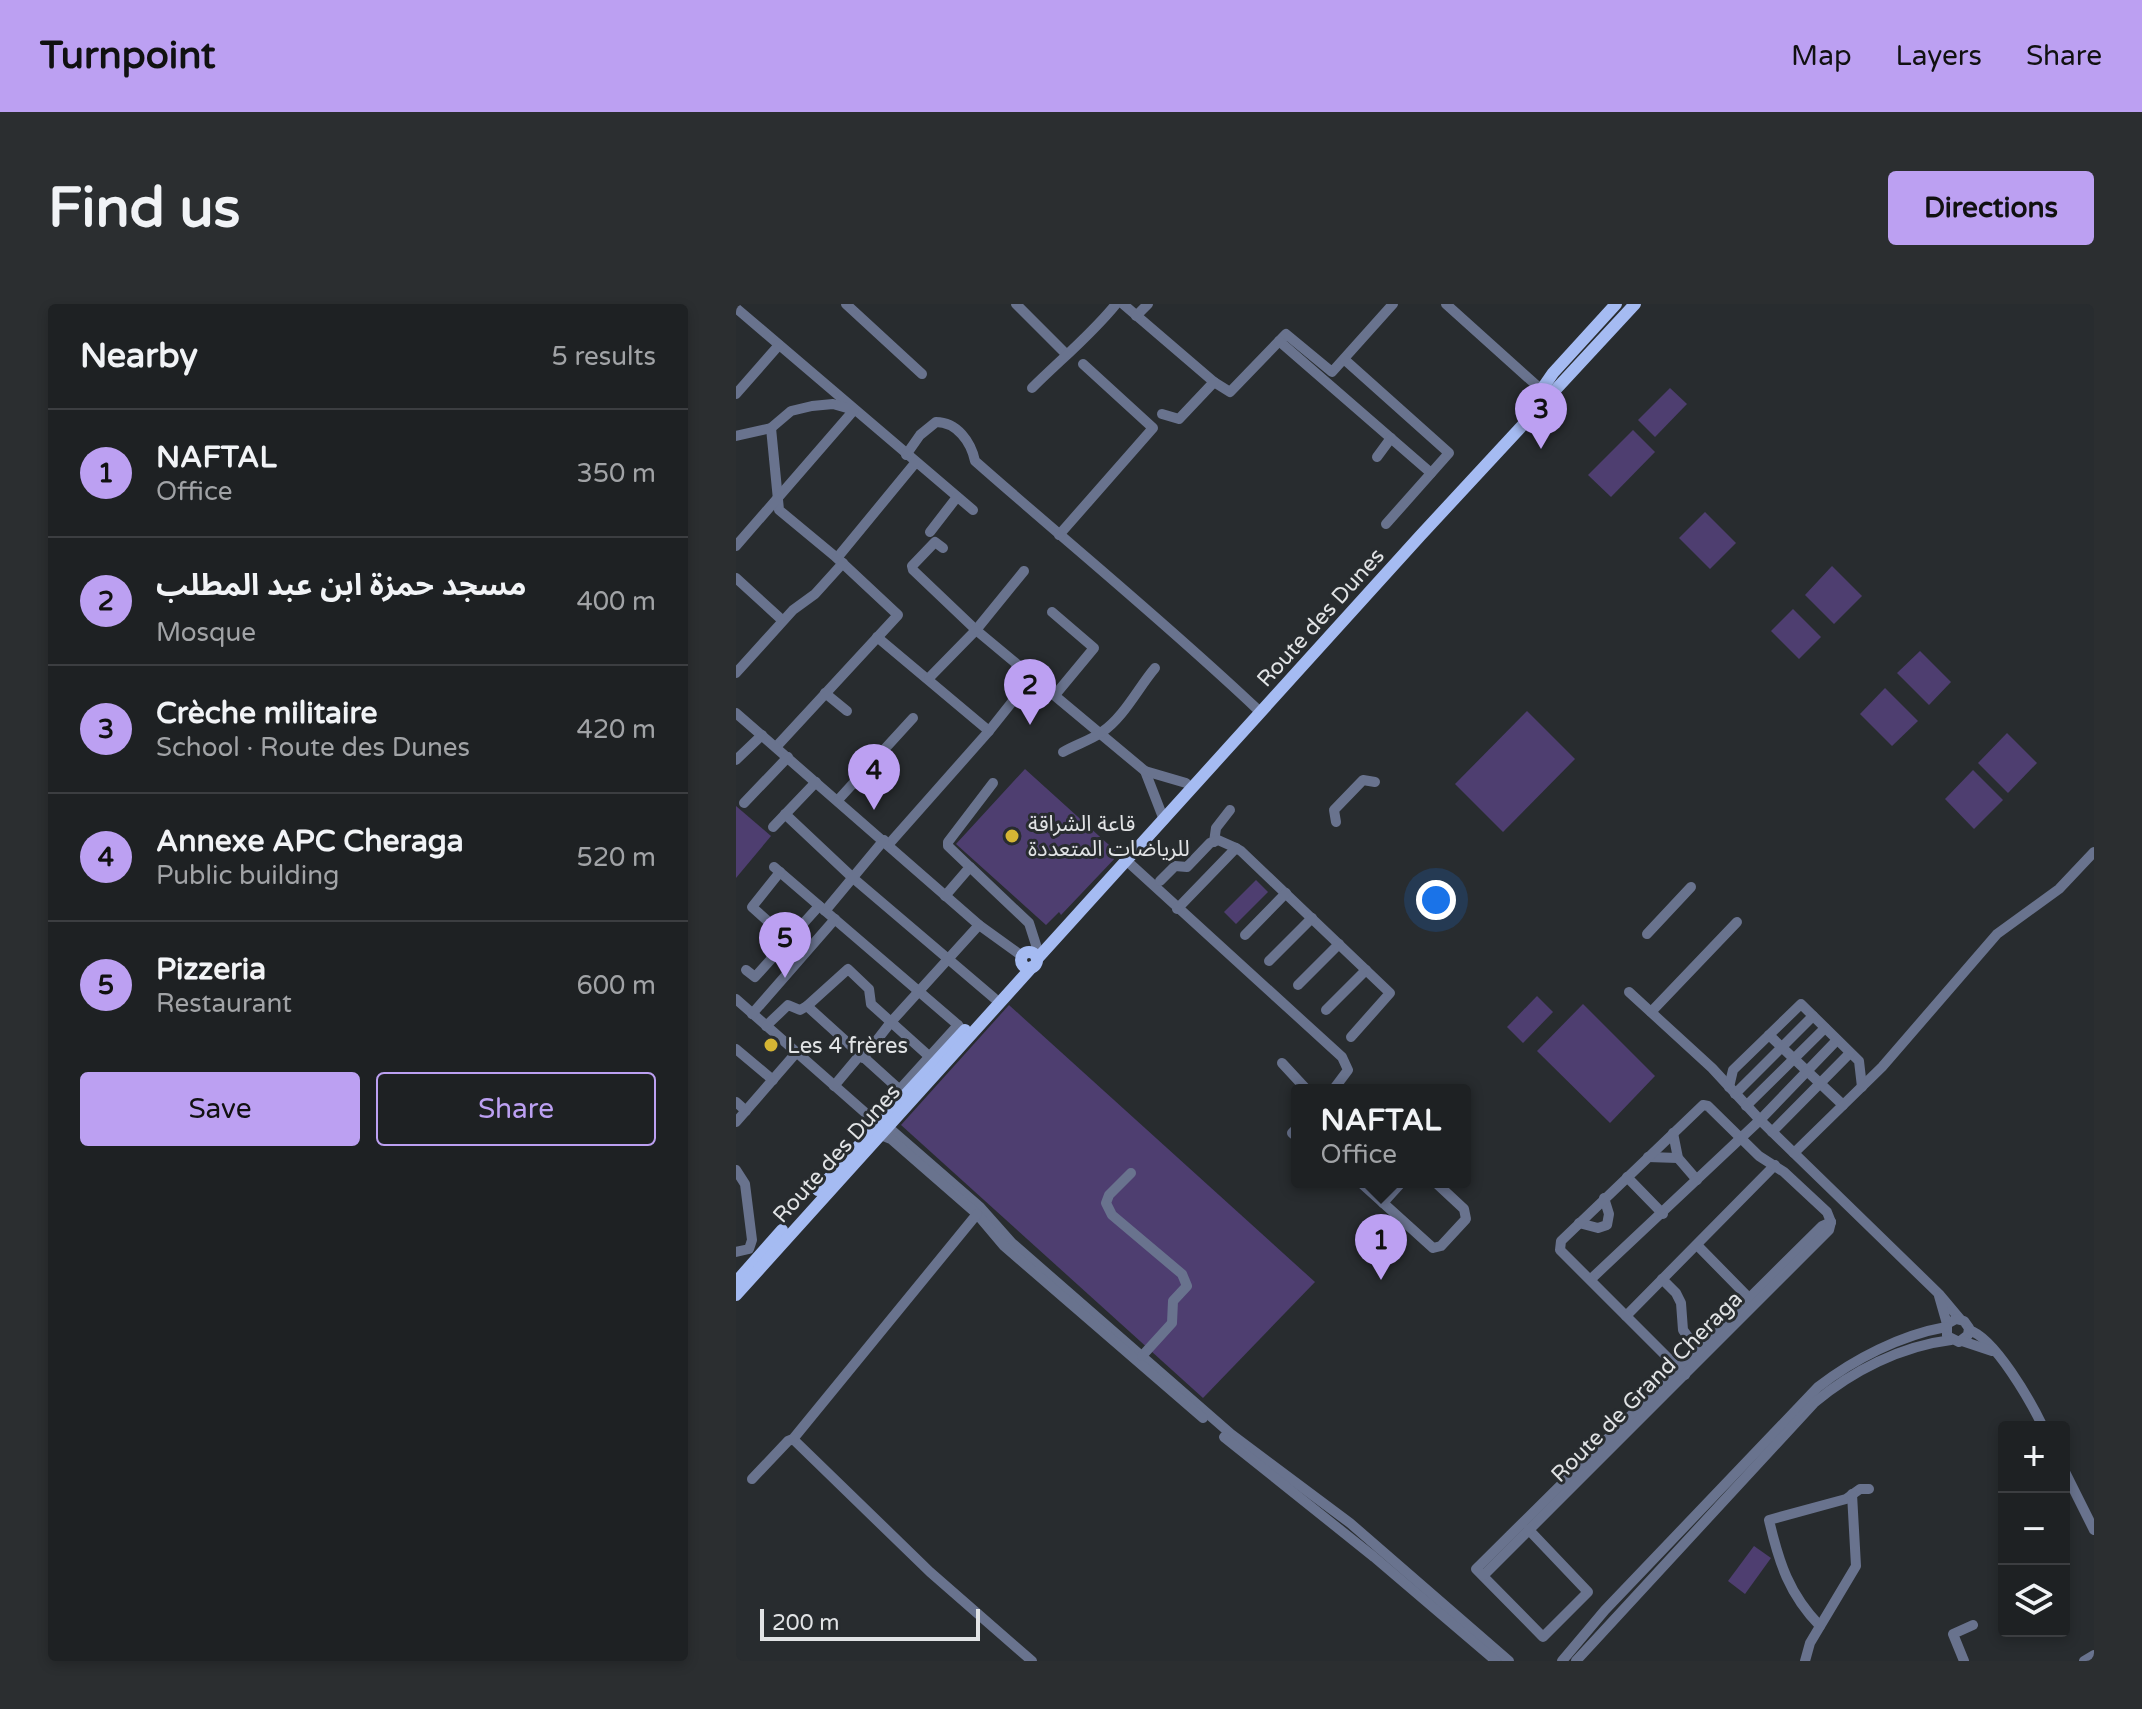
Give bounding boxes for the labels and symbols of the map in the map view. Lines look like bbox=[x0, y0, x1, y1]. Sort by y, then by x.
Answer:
pin: 3 bbox=[1515, 383, 1567, 449]
street label: Route des Dunes bbox=[1252, 543, 1390, 692]
pin: 2 bbox=[1004, 659, 1056, 725]
pin: 4 bbox=[848, 744, 900, 810]
place label: قاعة الشراقة للرياضات المتعددة bbox=[1028, 811, 1190, 862]
marker: قاعة الشراقة للرياضات المتعددة bbox=[1003, 827, 1021, 845]
your location bbox=[1416, 880, 1456, 920]
pin: 5 bbox=[759, 912, 811, 978]
place label: Les 4 frères bbox=[787, 1033, 908, 1059]
marker: Les 4 frères bbox=[762, 1036, 780, 1054]
street label: Route des Dunes bbox=[768, 1079, 906, 1228]
pin: 1 bbox=[1355, 1214, 1407, 1280]
street label: Route de Grand Cheraga bbox=[1546, 1286, 1748, 1488]
scale bar bbox=[760, 1605, 980, 1641]

